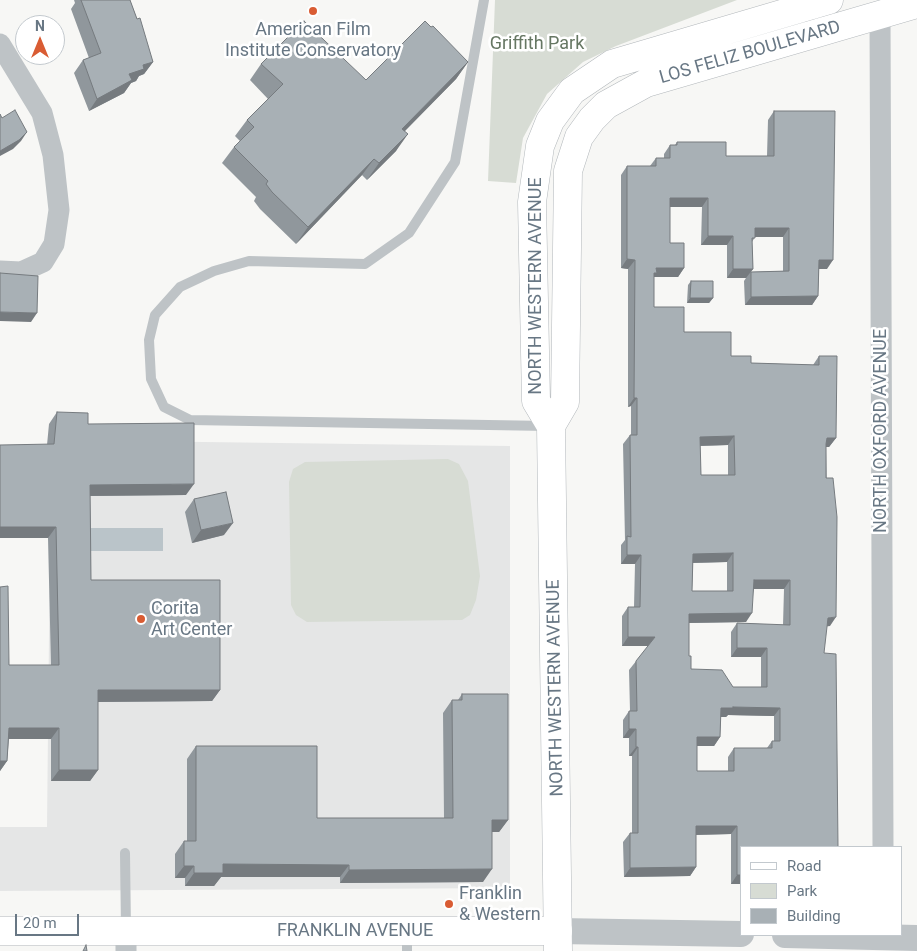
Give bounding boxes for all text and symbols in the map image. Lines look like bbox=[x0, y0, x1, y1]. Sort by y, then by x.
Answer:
marker: American Film Institute Conservatory bbox=[307, 5, 319, 17]
north arrow bbox=[15, 15, 65, 65]
street label: LOS FELIZ BOULEVARD bbox=[657, 17, 843, 89]
text: N bbox=[35, 18, 45, 34]
place label: American Film Institute Conservatory bbox=[225, 19, 401, 62]
park label: Griffith Park bbox=[490, 33, 584, 55]
street label: NORTH WESTERN AVENUE bbox=[525, 177, 547, 395]
street label: NORTH OXFORD AVENUE bbox=[870, 329, 892, 533]
street label: NORTH WESTERN AVENUE bbox=[543, 579, 569, 797]
place label: Corita Art Center bbox=[151, 598, 232, 640]
marker: Corita Art Center bbox=[135, 613, 147, 625]
legend bbox=[740, 846, 902, 936]
text: Road bbox=[787, 857, 821, 875]
text: Park bbox=[787, 882, 817, 900]
place label: Franklin & Western bbox=[459, 883, 541, 926]
marker: Franklin & Western bbox=[443, 898, 455, 910]
scale bar bbox=[18, 904, 81, 936]
text: Building bbox=[787, 907, 841, 925]
text: 20 m bbox=[23, 914, 57, 932]
street label: FRANKLIN AVENUE bbox=[277, 920, 433, 942]

